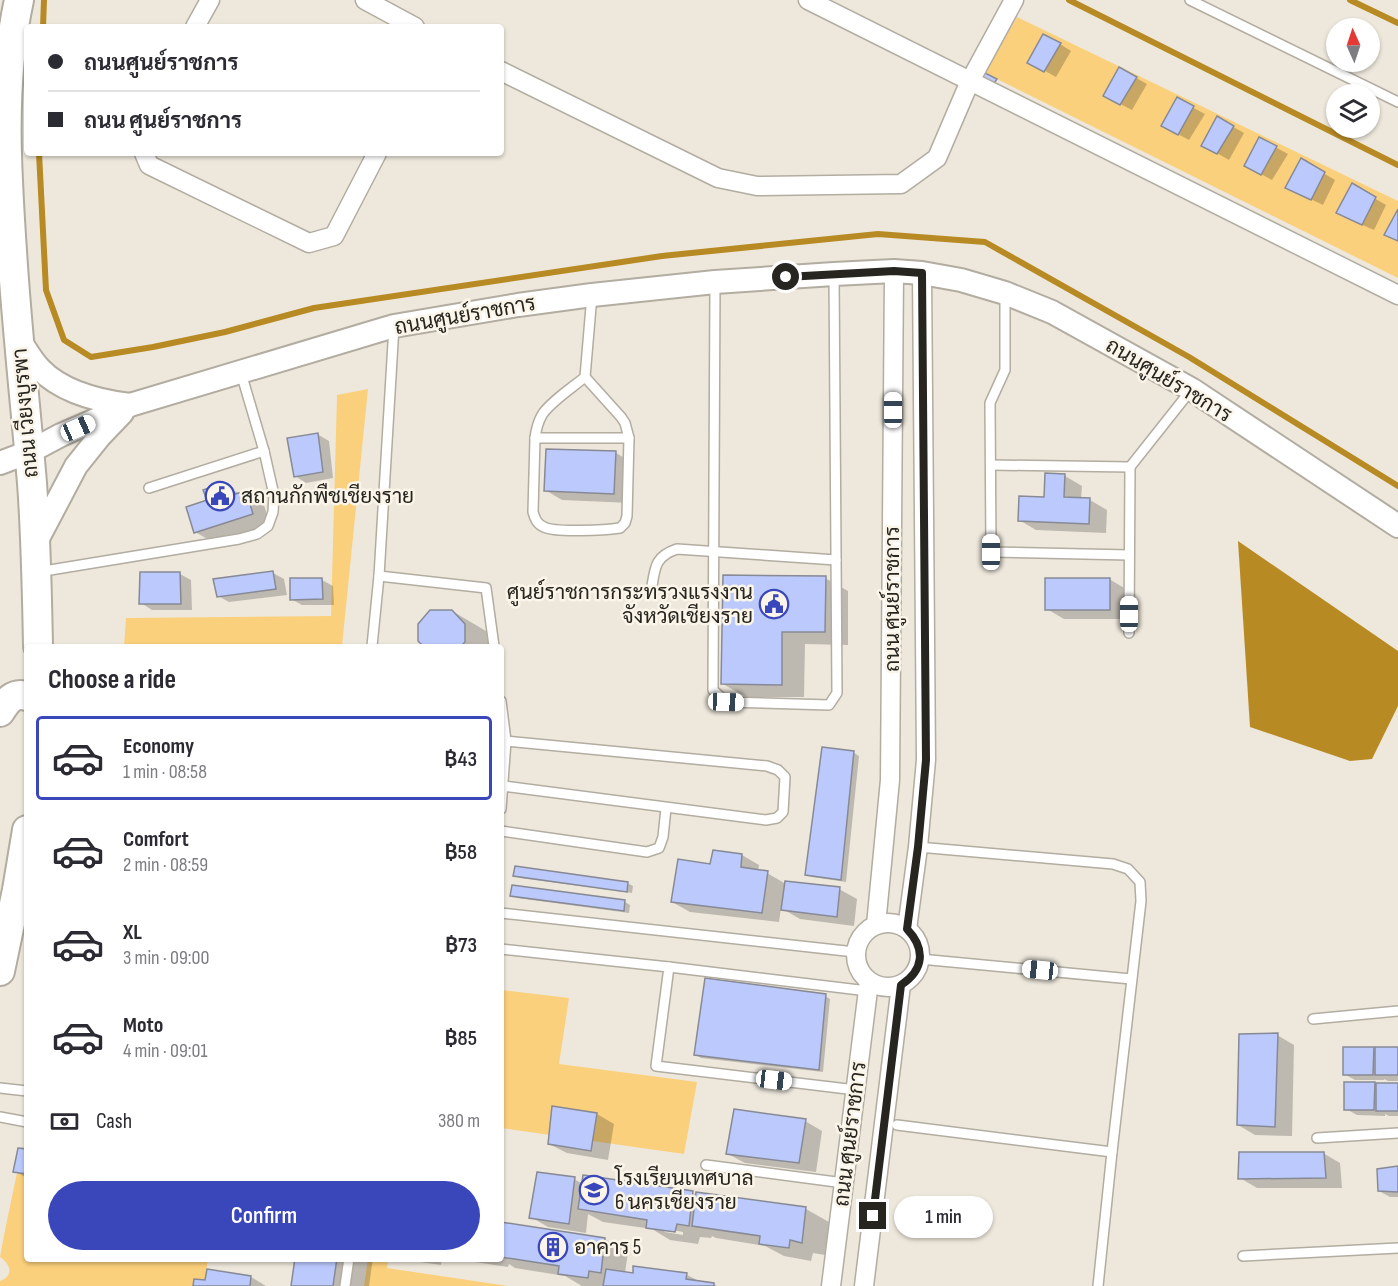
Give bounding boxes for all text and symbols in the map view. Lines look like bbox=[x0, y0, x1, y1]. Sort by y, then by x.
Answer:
north arrow bbox=[1326, 18, 1380, 72]
map controls bbox=[1326, 18, 1380, 138]
text: ถนนศูนย์ราชการ bbox=[84, 50, 239, 77]
button: layers bbox=[1326, 84, 1380, 138]
text: ถนน ศูนย์ราชการ bbox=[84, 108, 242, 135]
route start bbox=[772, 263, 799, 290]
street label: ถนนศูนย์ราชการ bbox=[392, 289, 538, 342]
street label: ถนนศูนย์ราชการ bbox=[1100, 331, 1237, 430]
street label: ถนน เวียงบูรพา bbox=[6, 347, 46, 479]
car bbox=[884, 392, 902, 428]
car bbox=[58, 412, 98, 444]
public building icon: สถานกักพืชเชียงราย bbox=[204, 480, 236, 512]
place label: สถานกักพืชเชียงราย bbox=[241, 482, 414, 509]
street label: ถนน ศูนย์ราชการ bbox=[878, 526, 907, 672]
car bbox=[982, 534, 1000, 570]
place label: ศูนย์ราชการกระทรวงแรงงาน จังหวัดเชียงราย bbox=[507, 578, 753, 629]
public building icon: ศูนย์ราชการกระทรวงแรงงาน จังหวัดเชียงราย bbox=[758, 588, 790, 620]
car bbox=[1120, 596, 1138, 632]
text: Choose a ride bbox=[48, 664, 176, 696]
car bbox=[708, 692, 744, 712]
icon: car bbox=[51, 731, 105, 785]
text: Economy bbox=[123, 733, 194, 760]
text: ฿43 bbox=[444, 746, 477, 773]
text: 1 min · 08:58 bbox=[123, 760, 207, 784]
icon: car bbox=[51, 824, 105, 878]
text: Comfort bbox=[123, 826, 189, 853]
text: ฿58 bbox=[444, 839, 477, 866]
text: 2 min · 08:59 bbox=[123, 853, 208, 877]
icon: car bbox=[51, 917, 105, 971]
text: XL bbox=[123, 919, 142, 946]
text: ฿73 bbox=[445, 932, 477, 959]
text: 3 min · 09:00 bbox=[123, 946, 209, 970]
car bbox=[1021, 959, 1059, 981]
icon: car bbox=[51, 1010, 105, 1064]
text: Moto bbox=[123, 1012, 163, 1039]
text: ฿85 bbox=[444, 1025, 477, 1052]
text: 4 min · 09:01 bbox=[123, 1039, 207, 1063]
street label: ถนน ศูนย์ราชการ bbox=[827, 1060, 874, 1208]
car bbox=[755, 1069, 793, 1091]
icon: cash bbox=[48, 1105, 81, 1138]
text: Cash bbox=[96, 1108, 132, 1135]
text: 380 m bbox=[438, 1109, 480, 1133]
place label: โรงเรียนเทศบาล 6 นครเชียงราย bbox=[614, 1165, 754, 1215]
school or university icon: โรงเรียนเทศบาล 6 นครเชียงราย bbox=[578, 1174, 610, 1206]
button: Confirm bbox=[48, 1181, 480, 1250]
callout: 1 min bbox=[894, 1195, 993, 1237]
route end bbox=[859, 1202, 886, 1229]
text: 1 min bbox=[925, 1205, 962, 1229]
building icon: อาคาร 5 bbox=[537, 1231, 569, 1263]
place label: อาคาร 5 bbox=[574, 1235, 641, 1260]

